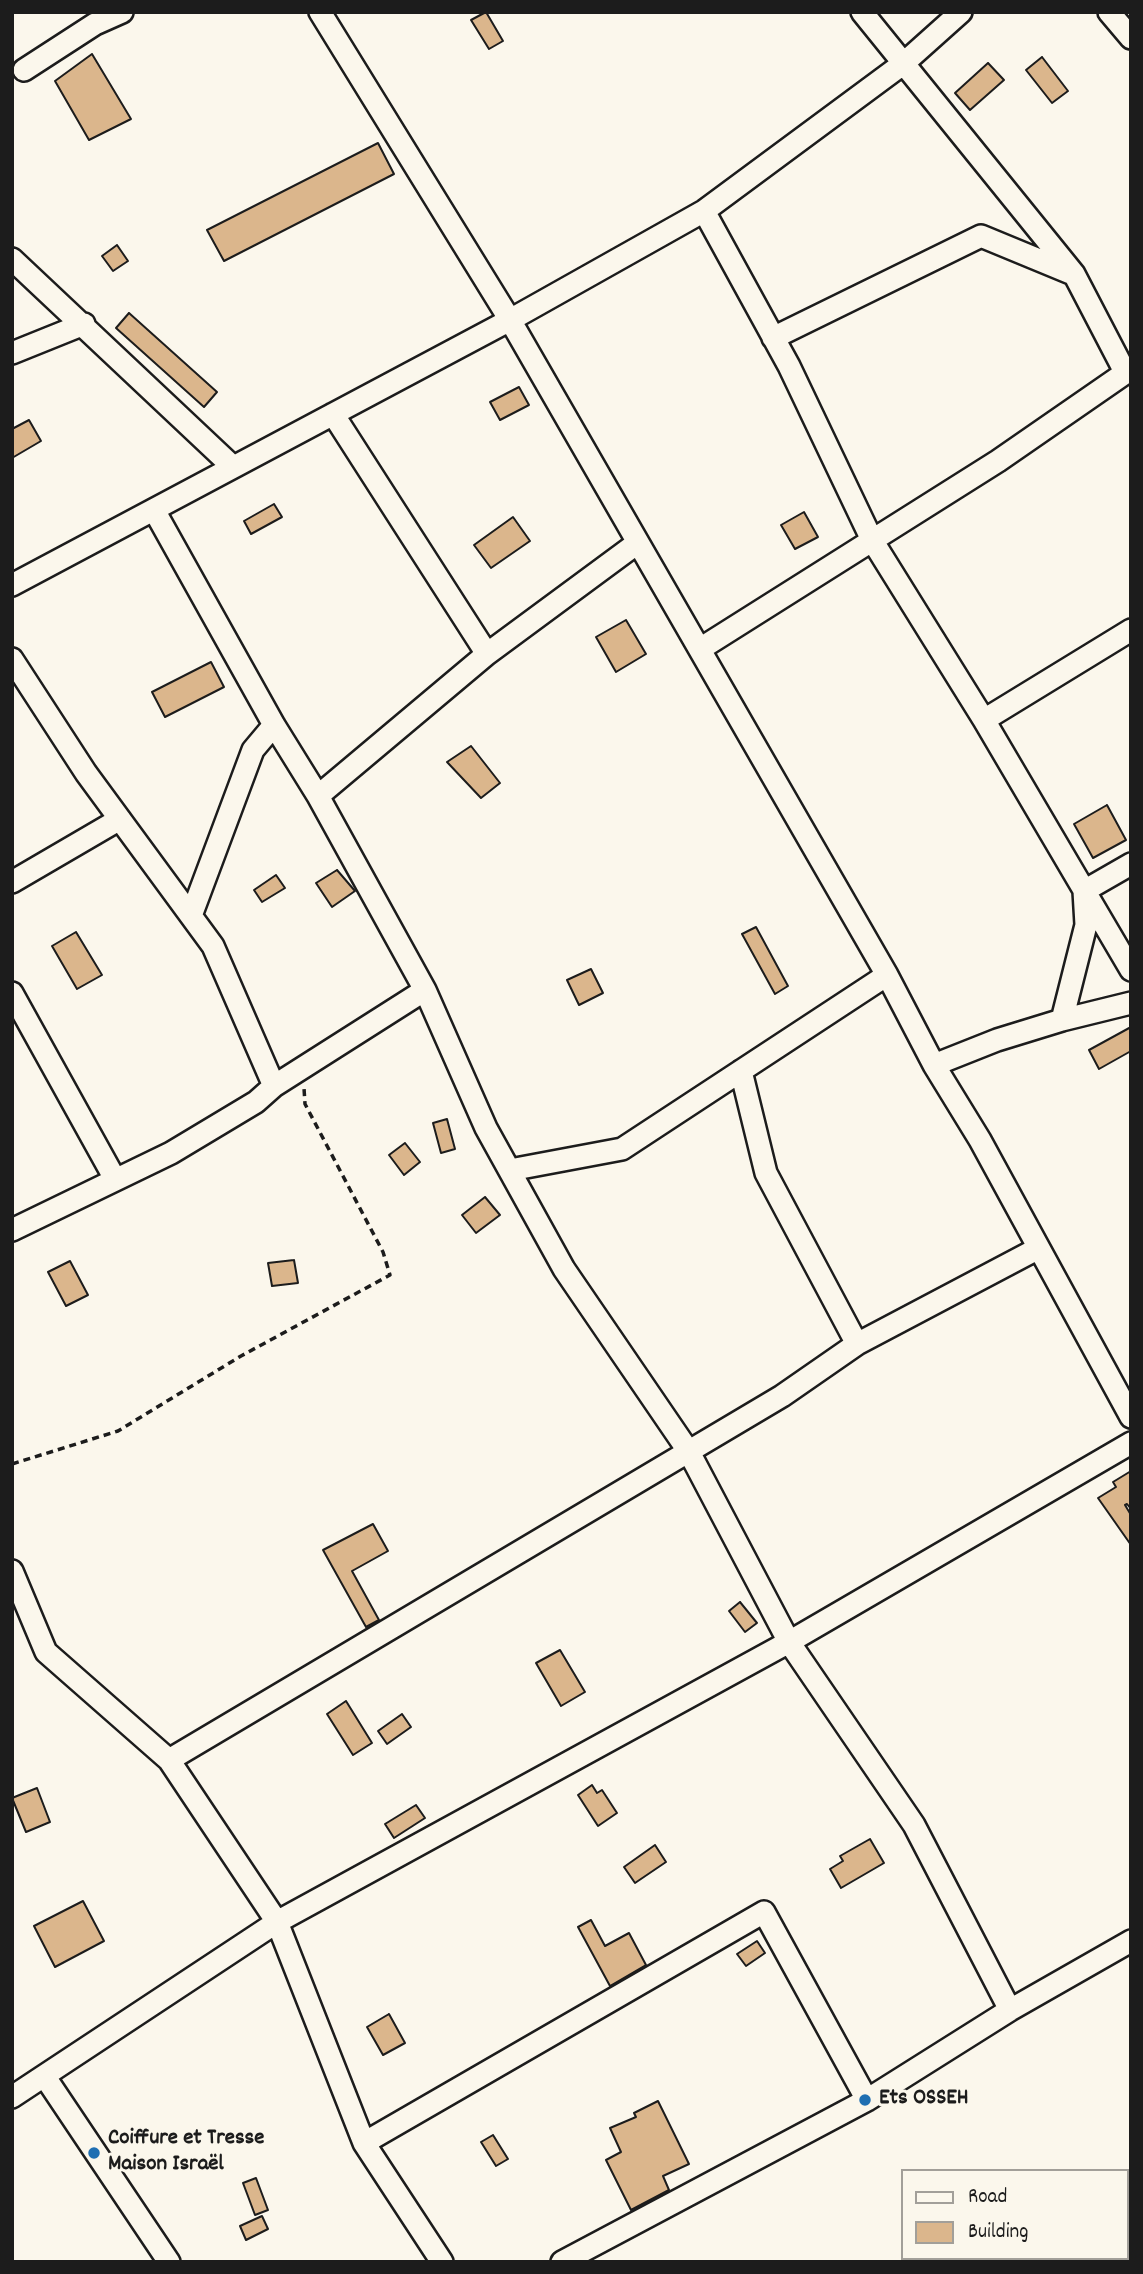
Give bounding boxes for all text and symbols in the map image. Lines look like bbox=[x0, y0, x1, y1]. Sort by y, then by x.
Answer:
place label: Ets OSSEH bbox=[879, 2086, 969, 2114]
marker: Ets OSSEH bbox=[857, 2092, 873, 2108]
place label: Coiffure et Tresse Maison Israël bbox=[108, 2126, 264, 2180]
marker: Coiffure et Tresse Maison Israël bbox=[86, 2145, 102, 2161]
legend bbox=[902, 2169, 1129, 2260]
text: Road bbox=[968, 2183, 1007, 2213]
text: Building bbox=[968, 2218, 1028, 2248]

